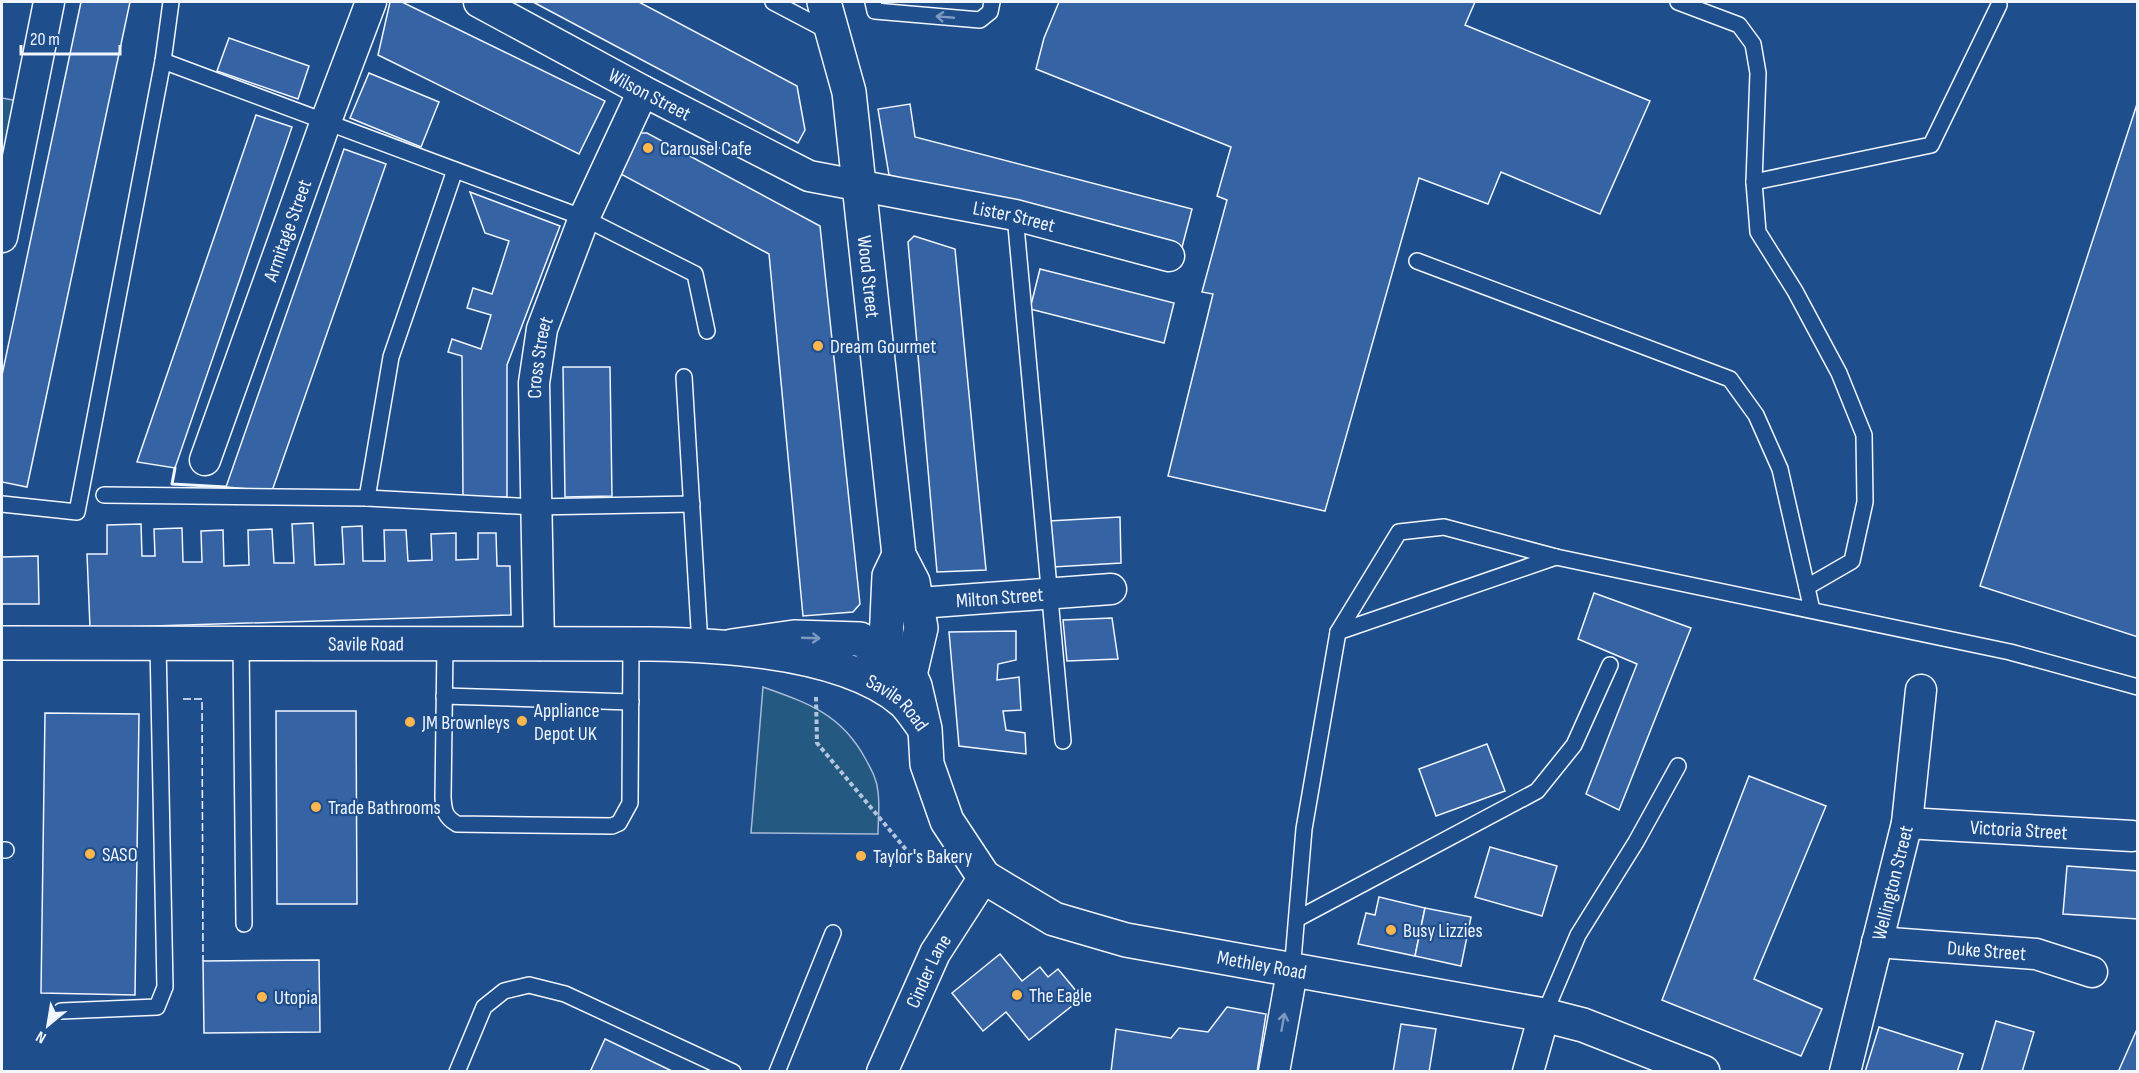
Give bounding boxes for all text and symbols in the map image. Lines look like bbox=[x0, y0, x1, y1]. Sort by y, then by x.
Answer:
one-way arrow bbox=[935, 11, 955, 22]
scale bar bbox=[21, 18, 120, 56]
text: 20 m bbox=[30, 29, 60, 50]
street label: Wilson Street bbox=[604, 63, 695, 126]
place label: Carousel Cafe bbox=[660, 137, 752, 161]
marker: Carousel Cafe bbox=[641, 141, 655, 155]
street label: Armitage Street bbox=[258, 176, 317, 286]
street label: Lister Street bbox=[971, 196, 1057, 238]
street label: Wood Street bbox=[852, 234, 884, 319]
street label: Cross Street bbox=[523, 313, 559, 399]
place label: Dream Gourmet bbox=[830, 335, 936, 359]
marker: Dream Gourmet bbox=[811, 339, 825, 353]
street label: Milton Street bbox=[955, 583, 1044, 613]
one-way arrow bbox=[801, 632, 821, 643]
street label: Savile Road bbox=[328, 633, 404, 657]
street label: Savile Road bbox=[862, 669, 933, 736]
place label: Appliance Depot UK bbox=[533, 699, 600, 746]
place label: JM Brownleys bbox=[421, 711, 510, 735]
marker: Appliance Depot UK bbox=[515, 714, 529, 728]
marker: JM Brownleys bbox=[403, 715, 417, 729]
place label: Trade Bathrooms bbox=[328, 796, 441, 820]
marker: Trade Bathrooms bbox=[309, 800, 323, 814]
street label: Victoria Street bbox=[1969, 816, 2068, 845]
street label: Wellington Street bbox=[1867, 823, 1919, 943]
place label: SASO bbox=[102, 843, 138, 867]
place label: Taylor's Bakery bbox=[873, 845, 972, 869]
marker: SASO bbox=[83, 847, 97, 861]
marker: Taylor's Bakery bbox=[854, 849, 868, 863]
place label: Busy Lizzies bbox=[1403, 919, 1483, 943]
marker: Busy Lizzies bbox=[1384, 923, 1398, 937]
street label: Cinder Lane bbox=[901, 930, 957, 1012]
street label: Duke Street bbox=[1946, 936, 2027, 966]
street label: Methley Road bbox=[1215, 946, 1308, 985]
place label: The Eagle bbox=[1029, 984, 1092, 1008]
place label: Utopia bbox=[274, 986, 318, 1010]
marker: The Eagle bbox=[1010, 988, 1024, 1002]
marker: Utopia bbox=[255, 990, 269, 1004]
north arrow bbox=[18, 995, 78, 1055]
one-way arrow bbox=[1278, 1012, 1289, 1032]
text: N bbox=[33, 1026, 50, 1047]

